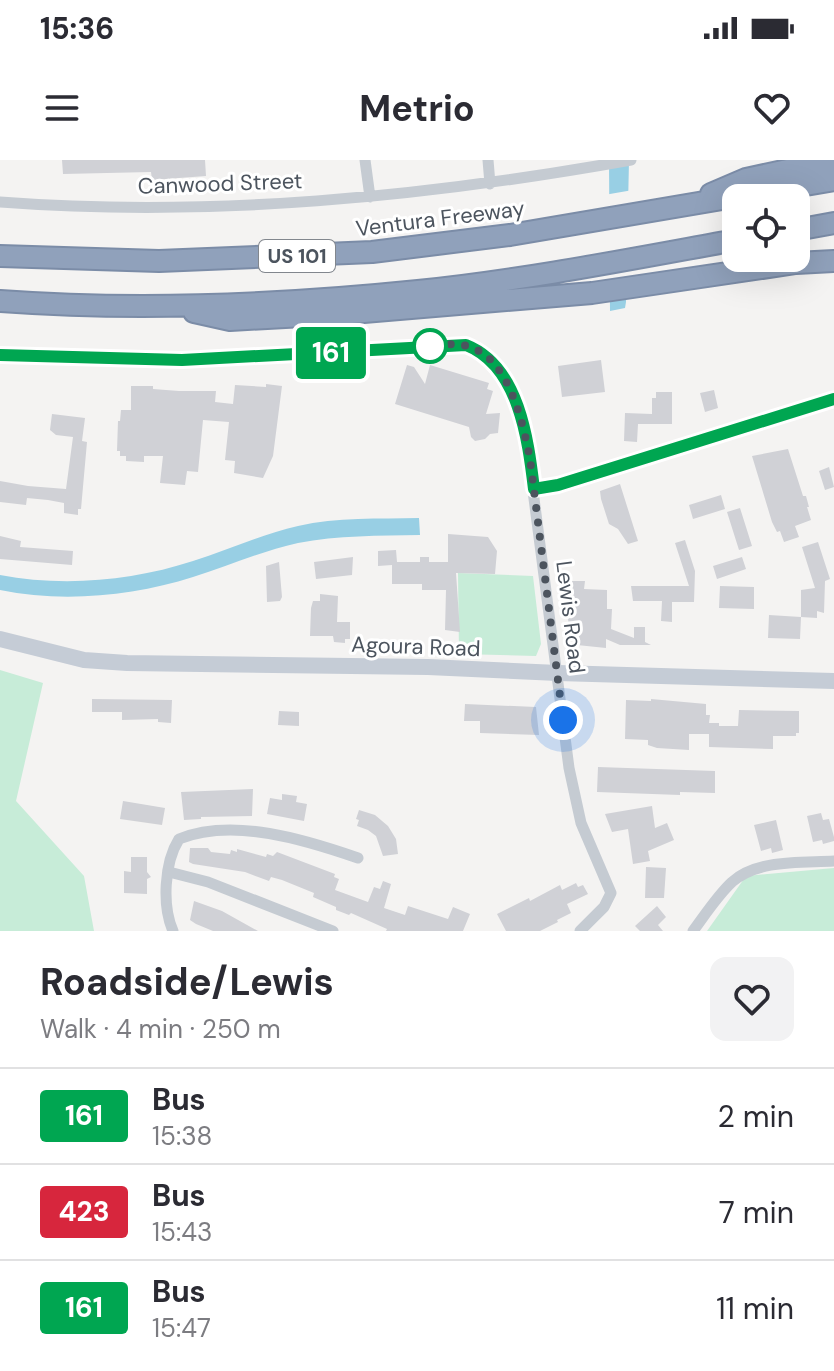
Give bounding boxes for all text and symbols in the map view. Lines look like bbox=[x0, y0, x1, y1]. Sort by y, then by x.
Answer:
text: 15:36 bbox=[40, 9, 114, 48]
text: Metrio bbox=[359, 85, 475, 132]
icon: menu bbox=[40, 86, 84, 130]
icon: heart bbox=[750, 86, 794, 130]
street label: Canwood Street bbox=[137, 166, 303, 201]
map controls bbox=[722, 184, 810, 272]
button: locate bbox=[722, 184, 810, 272]
street label: Ventura Freeway bbox=[354, 194, 526, 243]
road number: US 101 bbox=[259, 240, 335, 272]
line badge: 161 bbox=[285, 327, 377, 379]
unlabelled marker bbox=[413, 329, 447, 363]
text: 161 bbox=[312, 334, 350, 371]
street label: Lewis Road bbox=[549, 559, 592, 675]
street label: Agoura Road bbox=[351, 630, 481, 663]
your location bbox=[543, 700, 583, 740]
text: Roadside/Lewis bbox=[40, 957, 334, 1007]
button: heart bbox=[710, 957, 794, 1041]
text: Walk · 4 min · 250 m bbox=[40, 1012, 281, 1046]
text: Bus bbox=[152, 1080, 206, 1119]
text: 161 bbox=[65, 1097, 103, 1134]
text: 2 min bbox=[718, 1097, 794, 1136]
text: 15:38 bbox=[152, 1119, 212, 1153]
text: Bus bbox=[152, 1176, 206, 1215]
text: 423 bbox=[58, 1193, 110, 1230]
text: 7 min bbox=[719, 1193, 794, 1232]
text: 15:43 bbox=[152, 1215, 212, 1249]
text: Bus bbox=[152, 1272, 206, 1311]
text: 161 bbox=[65, 1289, 103, 1326]
text: 11 min bbox=[716, 1289, 794, 1328]
text: 15:47 bbox=[152, 1311, 211, 1345]

